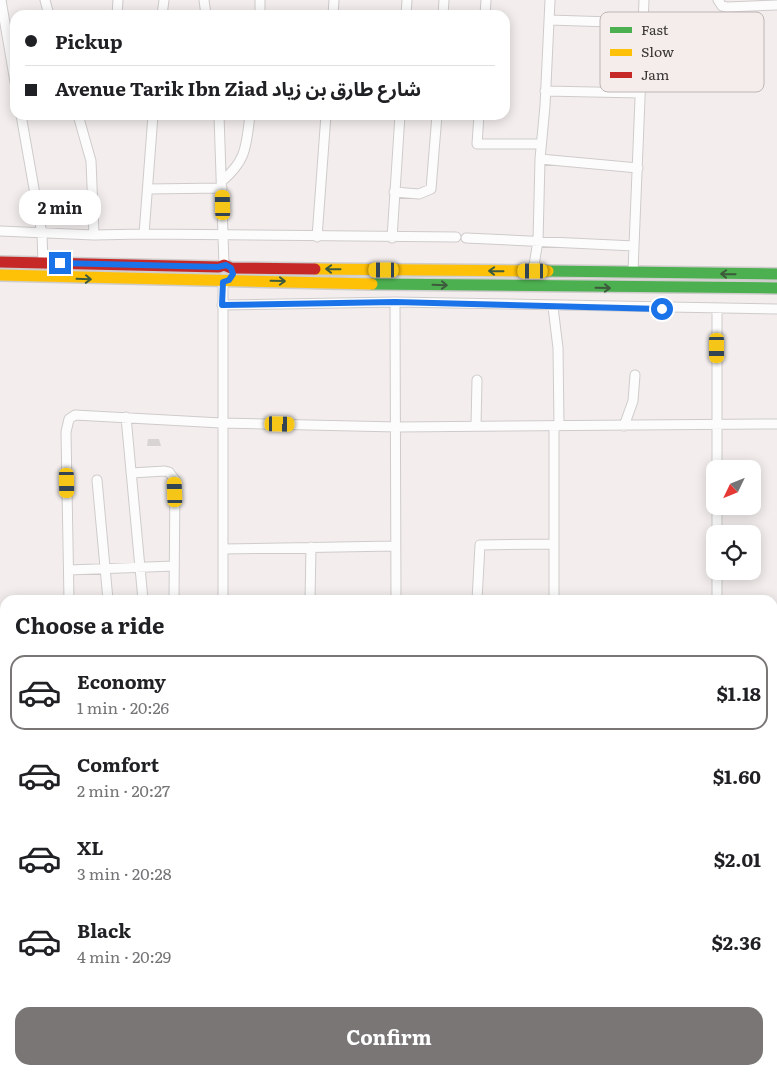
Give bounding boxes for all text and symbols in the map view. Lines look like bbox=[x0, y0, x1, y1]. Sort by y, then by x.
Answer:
legend bbox=[600, 12, 764, 92]
text: Fast bbox=[641, 19, 669, 39]
text: Pickup bbox=[55, 27, 123, 55]
text: Slow bbox=[641, 41, 674, 61]
text: Jam bbox=[641, 64, 670, 84]
text: Avenue Tarik Ibn Ziad شارع طارق بن زياد bbox=[55, 74, 421, 102]
callout: 2 min bbox=[19, 190, 101, 226]
car bbox=[215, 190, 230, 220]
text: 2 min bbox=[38, 195, 82, 219]
route end bbox=[49, 252, 71, 274]
car bbox=[369, 263, 399, 278]
one-way arrow bbox=[326, 264, 342, 274]
car bbox=[518, 264, 548, 279]
one-way arrow bbox=[488, 266, 504, 276]
one-way arrow bbox=[721, 269, 737, 279]
one-way arrow bbox=[75, 274, 91, 283]
one-way arrow bbox=[269, 277, 285, 286]
one-way arrow bbox=[432, 280, 448, 290]
one-way arrow bbox=[594, 283, 610, 293]
route start bbox=[651, 298, 673, 320]
car bbox=[709, 333, 724, 363]
car bbox=[264, 416, 295, 432]
north arrow bbox=[706, 460, 761, 515]
map controls bbox=[706, 460, 761, 580]
car bbox=[59, 468, 74, 498]
car bbox=[166, 477, 183, 507]
button: locate bbox=[706, 525, 761, 580]
text: Choose a ride bbox=[15, 608, 164, 641]
text: Economy bbox=[77, 667, 166, 695]
icon: car bbox=[17, 670, 62, 715]
text: $1.18 bbox=[717, 679, 761, 707]
text: 1 min · 20:26 bbox=[77, 695, 169, 719]
text: Comfort bbox=[77, 750, 159, 778]
icon: car bbox=[17, 753, 62, 798]
text: $1.60 bbox=[713, 762, 761, 790]
text: 2 min · 20:27 bbox=[77, 778, 170, 802]
text: XL bbox=[77, 833, 104, 861]
icon: car bbox=[17, 836, 62, 881]
text: $2.01 bbox=[714, 845, 761, 873]
text: 3 min · 20:28 bbox=[77, 861, 172, 885]
text: Black bbox=[77, 916, 131, 944]
icon: car bbox=[17, 919, 62, 964]
text: $2.36 bbox=[712, 928, 761, 956]
text: 4 min · 20:29 bbox=[77, 944, 171, 968]
button: Confirm bbox=[15, 1007, 763, 1065]

